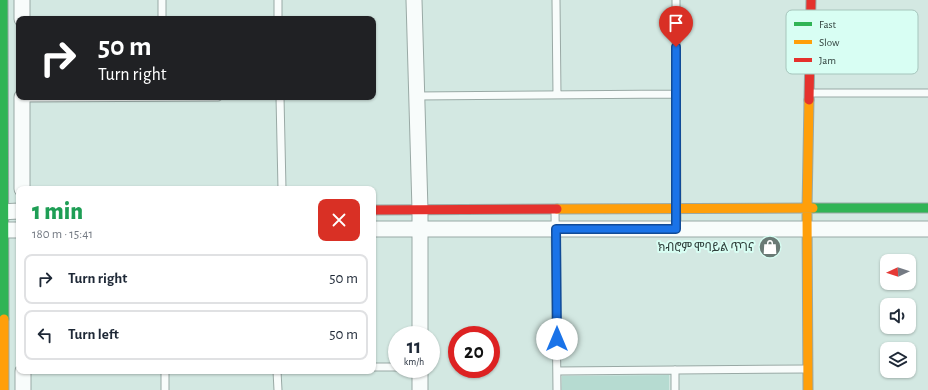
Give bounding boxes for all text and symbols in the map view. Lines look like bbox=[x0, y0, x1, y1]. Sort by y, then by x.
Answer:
pin bbox=[659, 6, 693, 47]
legend bbox=[786, 10, 918, 74]
icon: arrive bbox=[665, 12, 687, 34]
text: Fast bbox=[819, 19, 837, 30]
icon: right bbox=[32, 32, 84, 84]
text: 50 m bbox=[98, 33, 152, 61]
text: Slow bbox=[819, 37, 840, 48]
text: Jam bbox=[819, 55, 836, 66]
text: Turn right bbox=[98, 66, 167, 84]
button: close bbox=[318, 199, 360, 241]
text: 1 min bbox=[32, 200, 83, 224]
text: 180 m · 15:41 bbox=[32, 228, 93, 241]
shop icon: ክብሮም ሞባይል ጥገና bbox=[757, 234, 783, 260]
place label: ክብሮም ሞባይል ጥገና bbox=[658, 241, 754, 253]
north arrow bbox=[880, 254, 916, 290]
map controls bbox=[880, 254, 916, 378]
icon: right bbox=[34, 268, 56, 290]
text: Turn right bbox=[68, 271, 127, 286]
text: 50 m bbox=[329, 271, 358, 286]
button: sound bbox=[880, 298, 916, 334]
position arrow bbox=[536, 318, 578, 360]
icon: left bbox=[34, 324, 56, 346]
speed limit sign: 20 bbox=[448, 326, 500, 378]
text: Turn left bbox=[68, 327, 119, 342]
text: 50 m bbox=[329, 327, 358, 342]
text: 11 bbox=[407, 337, 421, 357]
button: layers bbox=[880, 342, 916, 378]
text: km/h bbox=[404, 357, 424, 367]

